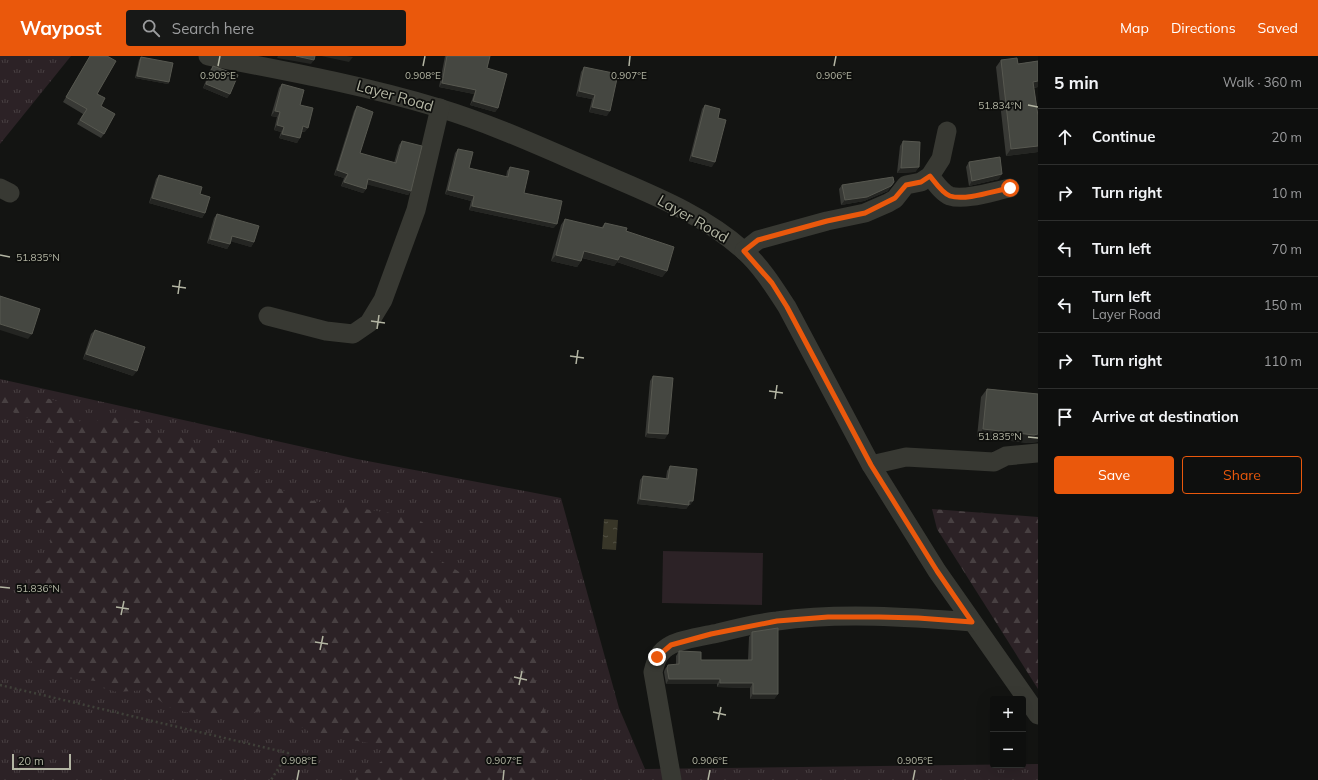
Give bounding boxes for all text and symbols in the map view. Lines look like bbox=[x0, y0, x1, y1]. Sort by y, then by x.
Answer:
search box bbox=[126, 10, 406, 46]
text: Waypost bbox=[20, 16, 102, 40]
icon: search bbox=[140, 17, 162, 39]
text: Search here bbox=[172, 19, 254, 38]
text: Map bbox=[1120, 19, 1149, 37]
text: Directions bbox=[1171, 19, 1236, 37]
text: Saved bbox=[1258, 19, 1298, 37]
text: 0.909°E bbox=[200, 69, 236, 82]
text: 0.908°E bbox=[405, 69, 441, 82]
text: 0.907°E bbox=[611, 69, 647, 82]
text: 0.906°E bbox=[816, 69, 852, 82]
text: 5 min bbox=[1054, 72, 1099, 93]
text: Walk · 360 m bbox=[1223, 74, 1302, 90]
street label: Layer Road bbox=[354, 75, 436, 116]
text: 51.834°N bbox=[978, 99, 1022, 112]
icon: ahead bbox=[1054, 126, 1076, 148]
text: Continue bbox=[1092, 127, 1155, 146]
text: 20 m bbox=[1272, 129, 1302, 145]
route start bbox=[1001, 179, 1019, 197]
icon: right bbox=[1054, 182, 1076, 204]
text: Turn right bbox=[1092, 183, 1162, 202]
text: 10 m bbox=[1272, 185, 1302, 201]
street label: Layer Road bbox=[654, 191, 732, 247]
icon: left bbox=[1054, 238, 1076, 260]
text: Turn left bbox=[1092, 239, 1151, 258]
text: 70 m bbox=[1272, 241, 1302, 257]
text: 51.835°N bbox=[16, 251, 60, 264]
text: Turn left bbox=[1092, 287, 1151, 306]
icon: left bbox=[1054, 294, 1076, 316]
text: 150 m bbox=[1264, 297, 1302, 313]
text: Layer Road bbox=[1092, 306, 1161, 322]
icon: right bbox=[1054, 350, 1076, 372]
text: Turn right bbox=[1092, 351, 1162, 370]
text: 110 m bbox=[1264, 353, 1302, 369]
icon: arrive bbox=[1054, 406, 1076, 428]
text: Arrive at destination bbox=[1092, 407, 1239, 426]
text: 51.835°N bbox=[978, 430, 1022, 443]
button: Save bbox=[1054, 456, 1174, 494]
button: Share bbox=[1182, 456, 1302, 494]
text: 51.836°N bbox=[16, 582, 60, 595]
route end bbox=[648, 648, 666, 666]
map controls bbox=[990, 696, 1026, 768]
button: + bbox=[990, 696, 1026, 732]
button: − bbox=[990, 732, 1026, 768]
scale bar bbox=[12, 752, 71, 771]
text: 20 m bbox=[18, 754, 44, 768]
text: 0.908°E bbox=[281, 754, 317, 767]
text: 0.907°E bbox=[486, 754, 522, 767]
text: 0.906°E bbox=[692, 754, 728, 767]
text: 0.905°E bbox=[897, 754, 933, 767]

